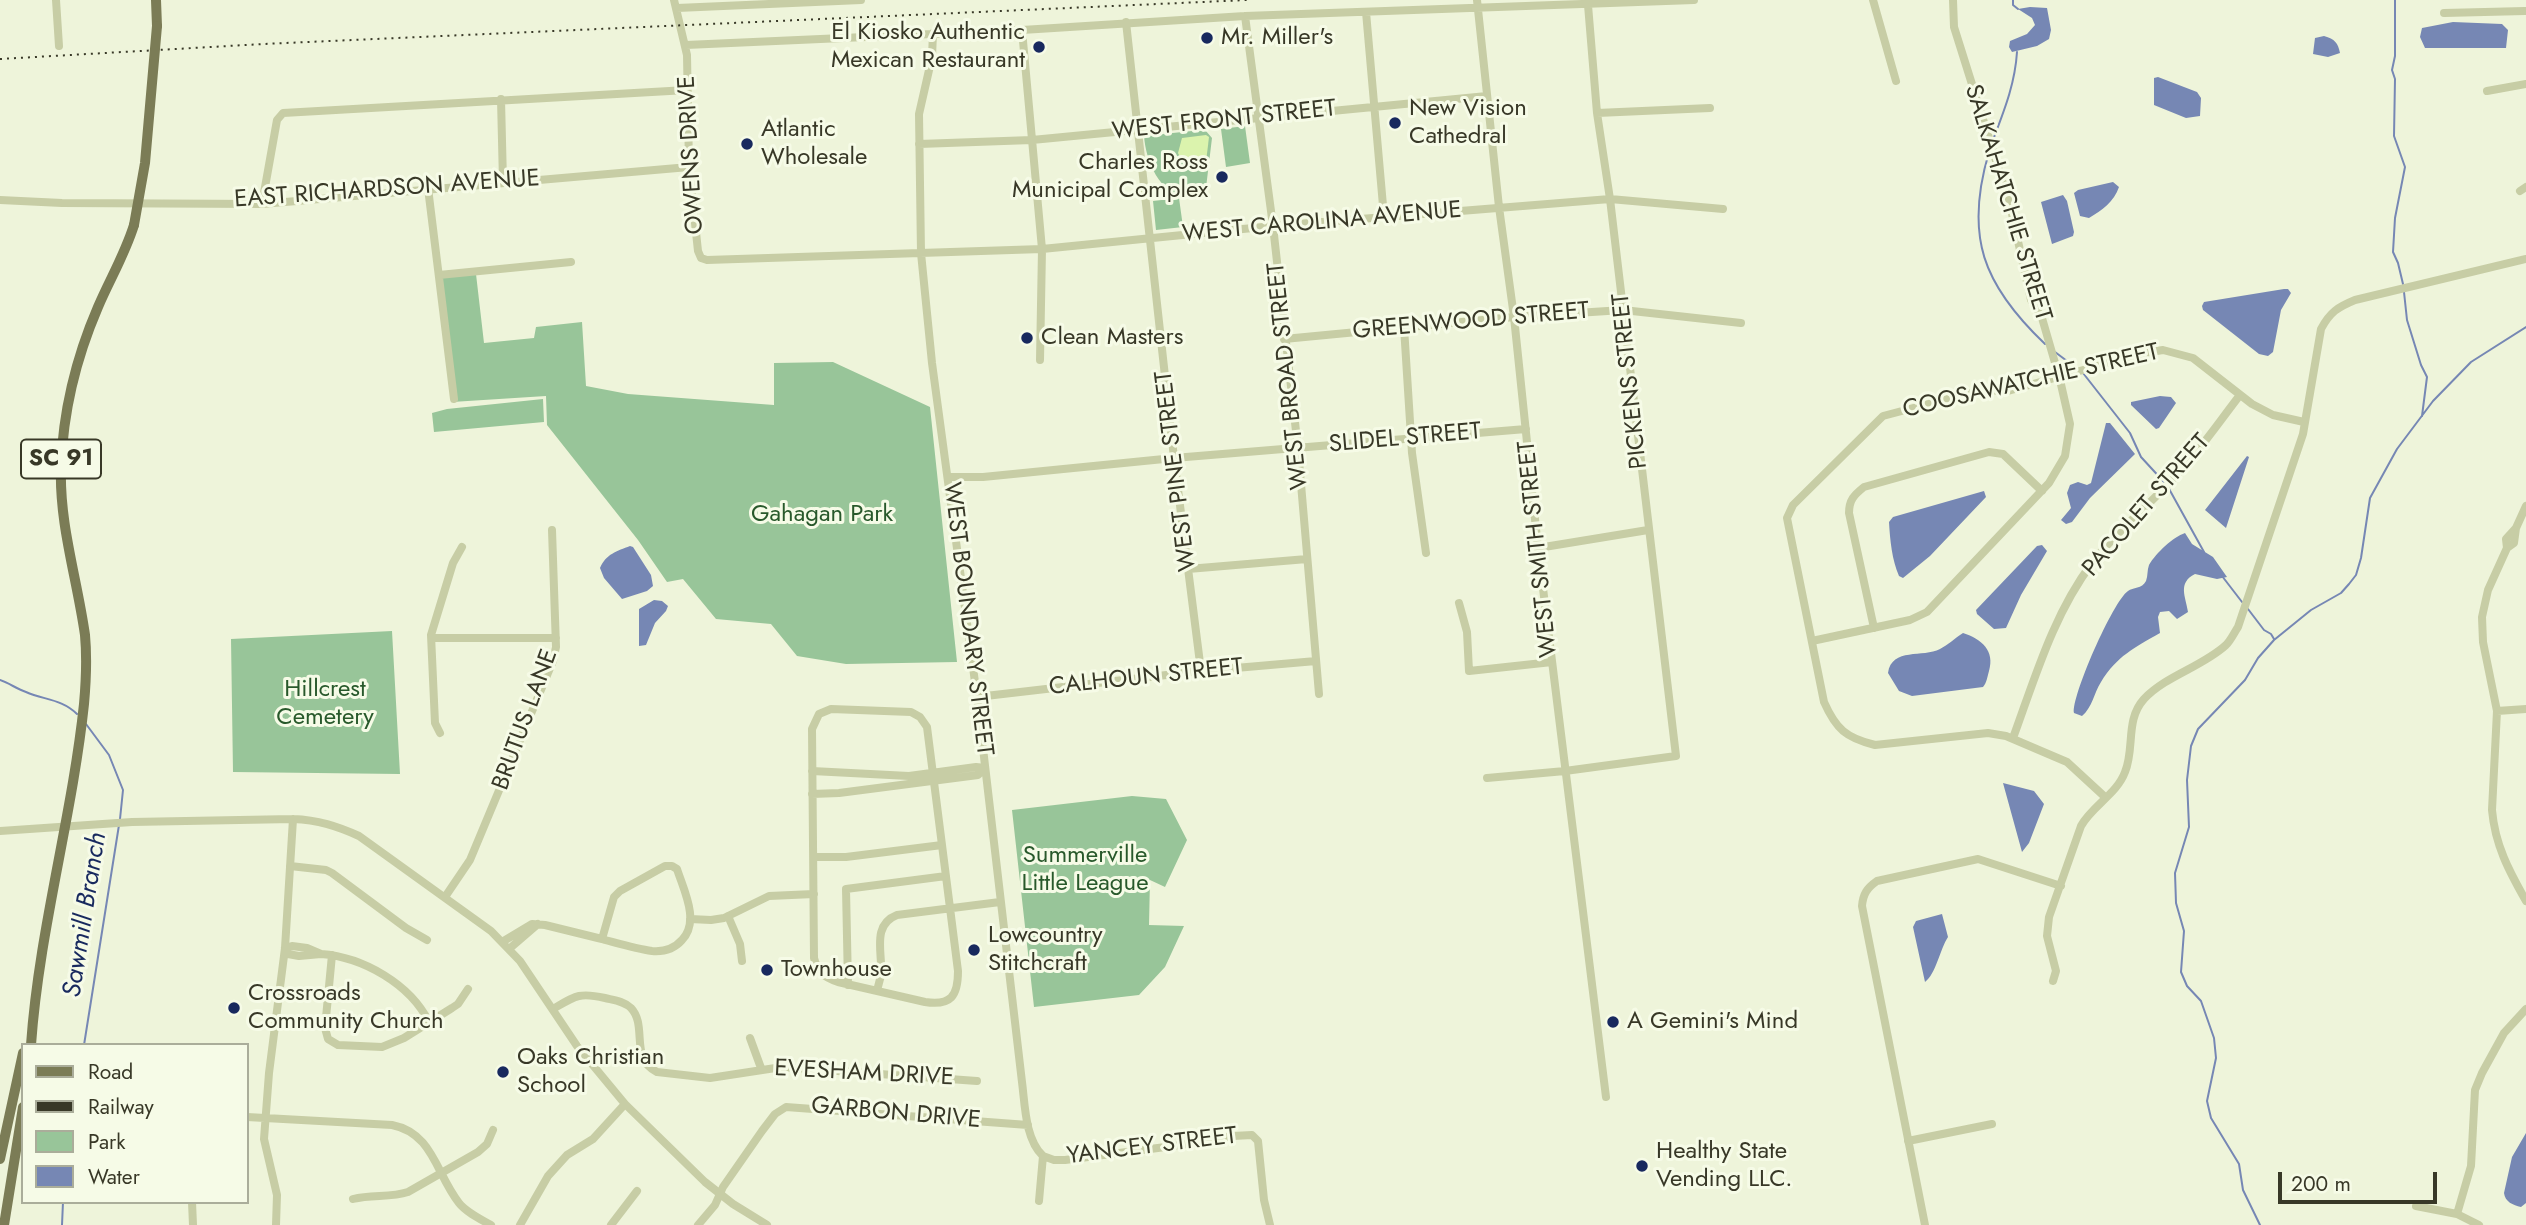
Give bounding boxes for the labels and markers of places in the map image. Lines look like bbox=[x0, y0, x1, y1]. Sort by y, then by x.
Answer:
place label: El Kiosko Authentic Mexican Restaurant bbox=[831, 19, 1025, 75]
place label: Mr. Miller's bbox=[1221, 24, 1333, 52]
marker: Mr. Miller's bbox=[1199, 30, 1215, 46]
marker: El Kiosko Authentic Mexican Restaurant bbox=[1031, 39, 1047, 55]
place label: New Vision Cathedral bbox=[1409, 95, 1527, 151]
marker: New Vision Cathedral bbox=[1387, 115, 1403, 131]
place label: Atlantic Wholesale bbox=[761, 116, 867, 172]
marker: Atlantic Wholesale bbox=[739, 136, 755, 152]
place label: Charles Ross Municipal Complex bbox=[1012, 149, 1208, 205]
marker: Charles Ross Municipal Complex bbox=[1214, 169, 1230, 185]
place label: Clean Masters bbox=[1041, 324, 1183, 352]
marker: Clean Masters bbox=[1019, 330, 1035, 346]
place label: Lowcountry Stitchcraft bbox=[988, 922, 1103, 978]
marker: Lowcountry Stitchcraft bbox=[966, 942, 982, 958]
place label: Townhouse bbox=[781, 956, 892, 984]
marker: Townhouse bbox=[759, 962, 775, 978]
place label: Crossroads Community Church bbox=[248, 980, 444, 1036]
marker: Crossroads Community Church bbox=[226, 1000, 242, 1016]
place label: A Gemini's Mind bbox=[1627, 1008, 1798, 1036]
marker: A Gemini's Mind bbox=[1605, 1014, 1621, 1030]
place label: Oaks Christian School bbox=[517, 1044, 664, 1100]
marker: Oaks Christian School bbox=[495, 1064, 511, 1080]
place label: Healthy State Vending LLC. bbox=[1656, 1138, 1792, 1194]
marker: Healthy State Vending LLC. bbox=[1634, 1158, 1650, 1174]

